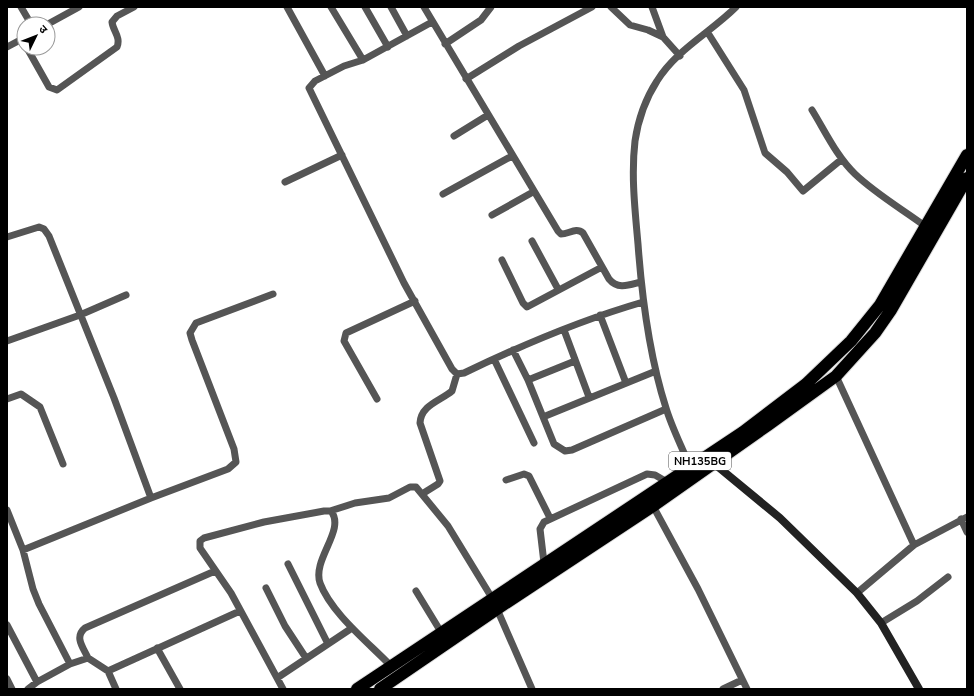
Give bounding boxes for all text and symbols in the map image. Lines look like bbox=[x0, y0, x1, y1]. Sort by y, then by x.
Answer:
north arrow bbox=[16, 16, 56, 56]
text: उ bbox=[35, 22, 51, 37]
road number: NH135BG bbox=[669, 452, 731, 470]

